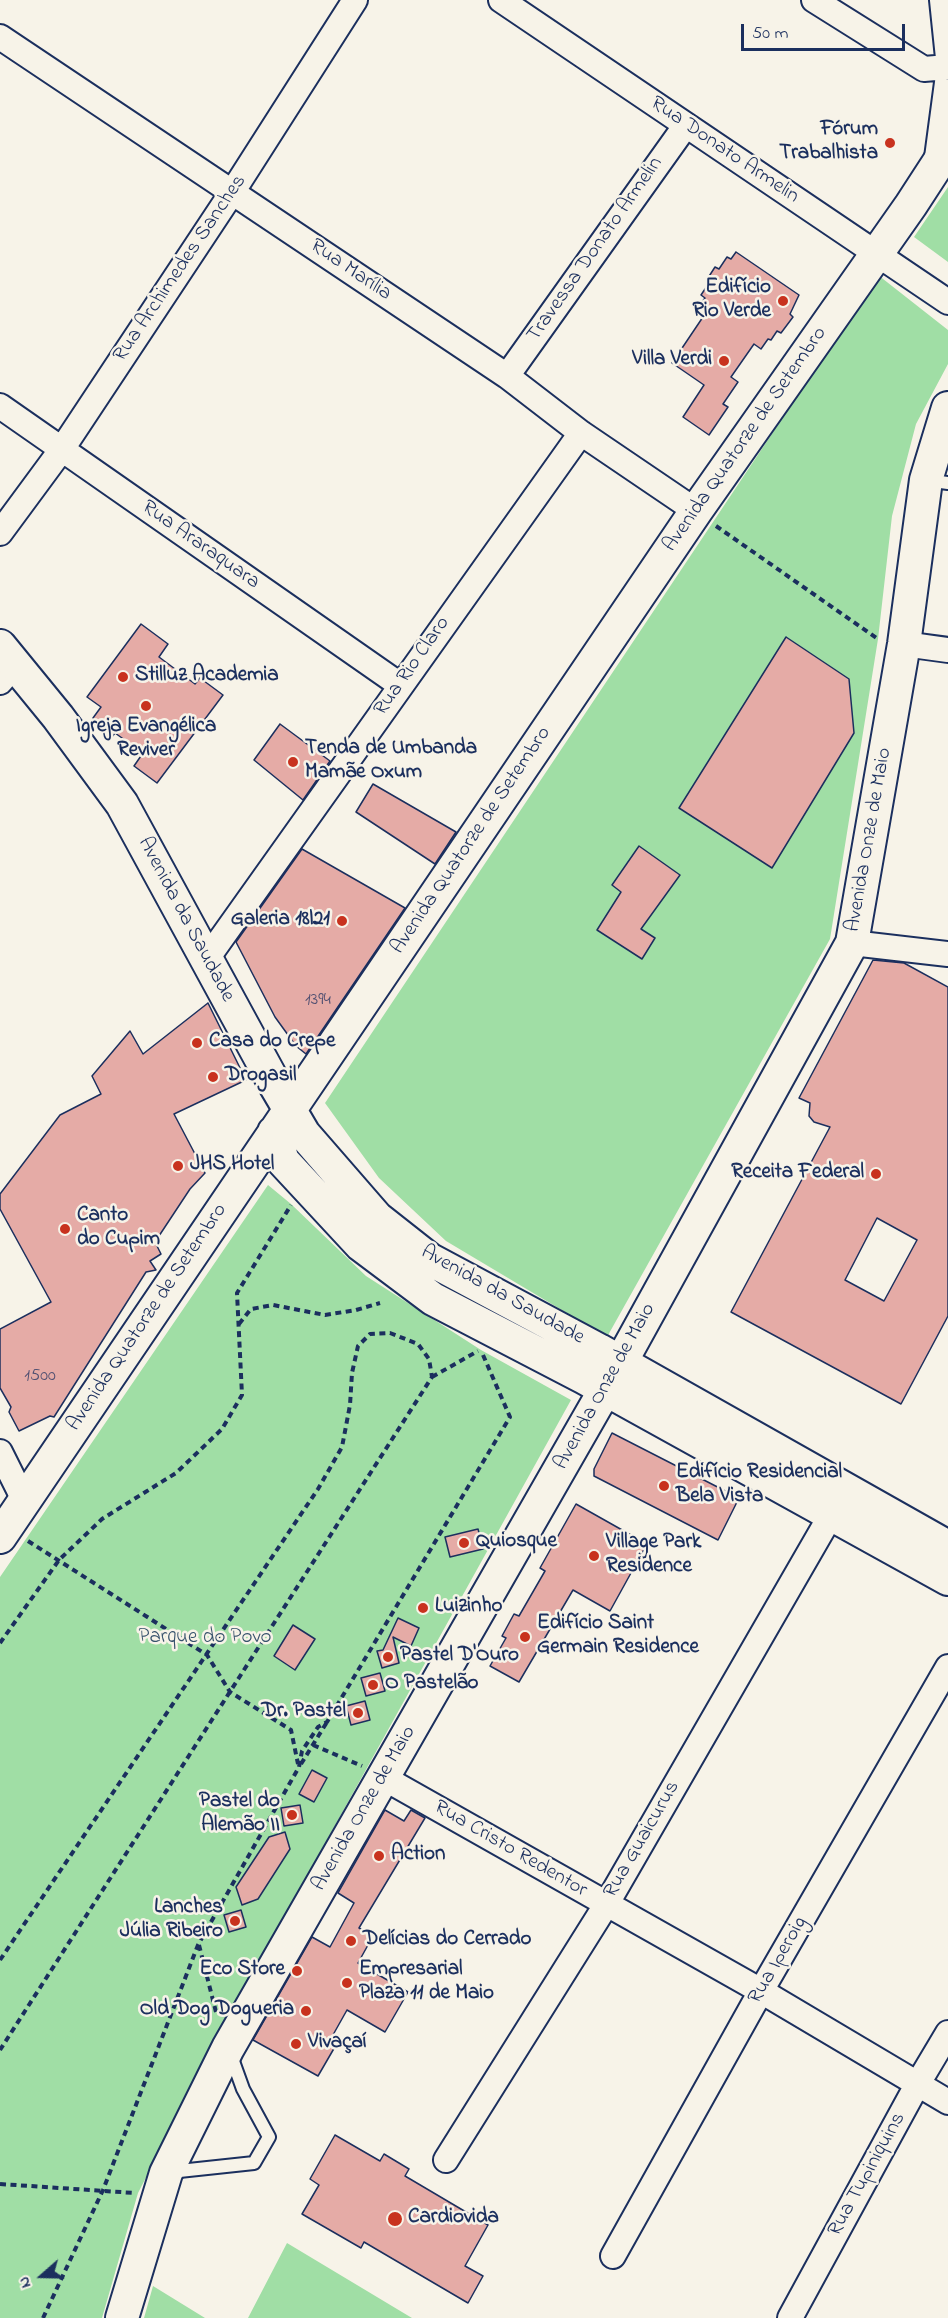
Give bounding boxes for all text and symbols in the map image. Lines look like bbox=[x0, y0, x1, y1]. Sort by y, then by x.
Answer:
scale bar bbox=[744, 12, 908, 50]
text: 50 m bbox=[752, 21, 789, 47]
street label: Rua Donato Armelin bbox=[645, 92, 803, 210]
place label: Fórum Trabalhista bbox=[779, 118, 878, 168]
marker: Fórum Trabalhista bbox=[883, 136, 897, 150]
street label: Travessa Donato Armelin bbox=[523, 153, 669, 347]
street label: Rua Archimedes Sanches bbox=[109, 171, 253, 367]
street label: Rua Marília bbox=[304, 235, 396, 307]
place label: Edifício Rio Verde bbox=[692, 276, 771, 326]
marker: Edifício Rio Verde bbox=[776, 294, 790, 308]
street label: Avenida Quatorze de Setembro bbox=[659, 323, 833, 557]
place label: Villa Verdi bbox=[632, 348, 712, 374]
marker: Villa Verdi bbox=[717, 354, 731, 368]
street label: Rua Araraquara bbox=[136, 496, 264, 596]
street label: Rua Rio Claro bbox=[370, 612, 456, 722]
place label: Stilluz Academia bbox=[135, 664, 279, 690]
marker: Stilluz Academia bbox=[116, 670, 130, 684]
marker: Igreja Evangélica Reviver bbox=[139, 699, 153, 713]
place label: Igreja Evangélica Reviver bbox=[76, 715, 216, 765]
street label: Avenida Quatorze de Setembro bbox=[386, 722, 558, 960]
place label: Tenda de Umbanda Mamãe Oxum bbox=[305, 737, 477, 787]
street label: Avenida Onze de Maio bbox=[841, 746, 899, 934]
marker: Tenda de Umbanda Mamãe Oxum bbox=[286, 755, 300, 769]
street label: Avenida da Saudade bbox=[131, 833, 239, 1007]
place label: Galeria 18|21 bbox=[231, 908, 330, 934]
marker: Galeria 18|21 bbox=[335, 914, 349, 928]
house number: 1394 bbox=[305, 990, 331, 1012]
place label: Casa do Crepe bbox=[209, 1030, 335, 1056]
marker: Casa do Crepe bbox=[190, 1036, 204, 1050]
place label: Drogasil bbox=[225, 1064, 297, 1090]
marker: Drogasil bbox=[206, 1070, 220, 1084]
place label: JHS Hotel bbox=[190, 1153, 274, 1179]
marker: JHS Hotel bbox=[171, 1159, 185, 1173]
place label: Receita Federal bbox=[731, 1161, 864, 1187]
marker: Receita Federal bbox=[869, 1167, 883, 1181]
street label: Avenida Quatorze de Setembro bbox=[62, 1199, 234, 1437]
place label: Canto do Cupim bbox=[77, 1204, 160, 1254]
marker: Canto do Cupim bbox=[58, 1222, 72, 1236]
street label: Avenida da Saudade bbox=[416, 1241, 588, 1351]
street label: Avenida Onze de Maio bbox=[550, 1299, 662, 1475]
house number: 1500 bbox=[24, 1366, 56, 1388]
place label: Edifício Residencial Bela Vista bbox=[676, 1461, 842, 1511]
marker: Edifício Residencial Bela Vista bbox=[657, 1479, 671, 1493]
place label: Quiosque bbox=[476, 1530, 557, 1556]
place label: Village Park Residence bbox=[606, 1531, 701, 1581]
marker: Quiosque bbox=[457, 1536, 471, 1550]
marker: Village Park Residence bbox=[587, 1549, 601, 1563]
place label: Luizinho bbox=[435, 1595, 502, 1621]
marker: Luizinho bbox=[416, 1601, 430, 1615]
place label: Edifício Saint Germain Residence bbox=[537, 1612, 699, 1662]
park label: Parque do Povo bbox=[139, 1626, 271, 1652]
marker: Edifício Saint Germain Residence bbox=[518, 1630, 532, 1644]
place label: Pastel D'Ouro bbox=[400, 1644, 519, 1670]
marker: Pastel D'Ouro bbox=[381, 1650, 395, 1664]
place label: O Pastelão bbox=[385, 1672, 479, 1698]
marker: O Pastelão bbox=[366, 1678, 380, 1692]
place label: Dr. Pastel bbox=[262, 1700, 346, 1726]
marker: Dr. Pastel bbox=[351, 1706, 365, 1720]
street label: Avenida Onze de Maio bbox=[307, 1722, 423, 1896]
street label: Rua Guaicurus bbox=[599, 1777, 687, 1903]
place label: Pastel do Alemão II bbox=[199, 1790, 280, 1840]
street label: Rua Cristo Redentor bbox=[429, 1796, 591, 1904]
marker: Pastel do Alemão II bbox=[285, 1808, 299, 1822]
place label: Action bbox=[391, 1843, 445, 1869]
marker: Action bbox=[372, 1849, 386, 1863]
place label: Lanches Júlia Ribeiro bbox=[120, 1896, 223, 1946]
street label: Rua Iperoig bbox=[744, 1913, 814, 2009]
marker: Lanches Júlia Ribeiro bbox=[228, 1914, 242, 1928]
place label: Delícias do Cerrado bbox=[363, 1928, 532, 1954]
marker: Delícias do Cerrado bbox=[344, 1934, 358, 1948]
place label: Eco Store bbox=[199, 1958, 285, 1984]
place label: Empresarial Plaza 11 de Maio bbox=[359, 1958, 494, 2008]
marker: Eco Store bbox=[290, 1964, 304, 1978]
marker: Empresarial Plaza 11 de Maio bbox=[340, 1976, 354, 1990]
place label: Old Dog Dogueria bbox=[140, 1998, 294, 2024]
marker: Old Dog Dogueria bbox=[299, 2004, 313, 2018]
place label: Vivaçaí bbox=[308, 2031, 367, 2057]
marker: Vivaçaí bbox=[289, 2037, 303, 2051]
street label: Rua Tupiniquins bbox=[824, 2109, 912, 2241]
place label: Cardiovida bbox=[408, 2206, 499, 2232]
marker: Cardiovida bbox=[386, 2210, 404, 2228]
north arrow bbox=[12, 2246, 72, 2306]
text: N bbox=[12, 2273, 38, 2291]

